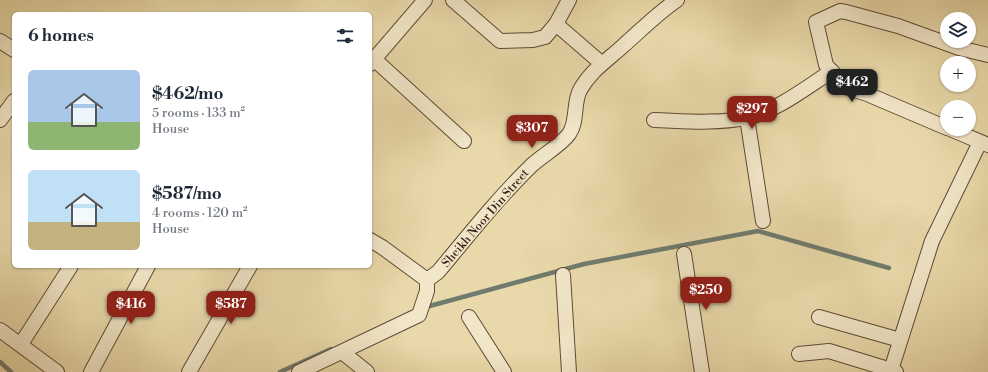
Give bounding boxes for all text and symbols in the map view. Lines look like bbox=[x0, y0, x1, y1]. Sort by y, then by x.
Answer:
map controls bbox=[940, 12, 976, 136]
button: layers bbox=[940, 12, 976, 48]
text: 6 homes bbox=[28, 25, 94, 47]
icon: filters bbox=[334, 25, 356, 47]
button: + bbox=[940, 56, 976, 92]
pin: $462 bbox=[828, 69, 876, 103]
text: $462 bbox=[836, 74, 868, 90]
text: $462/mo bbox=[152, 83, 224, 105]
icon: home bbox=[60, 86, 108, 134]
pin: $297 bbox=[728, 96, 776, 130]
button: − bbox=[940, 100, 976, 136]
text: $297 bbox=[736, 101, 768, 117]
text: 5 rooms · 133 m² bbox=[152, 105, 245, 121]
pin: $307 bbox=[508, 115, 556, 149]
text: $307 bbox=[516, 120, 548, 136]
text: House bbox=[152, 121, 189, 137]
street label: Sheikh Noor Din Street bbox=[439, 166, 533, 271]
text: $587/mo bbox=[152, 183, 222, 205]
icon: home bbox=[60, 186, 108, 234]
text: 4 rooms · 120 m² bbox=[152, 205, 248, 221]
text: House bbox=[152, 221, 189, 237]
pin: $250 bbox=[682, 277, 730, 311]
text: $250 bbox=[689, 282, 723, 298]
pin: $416 bbox=[107, 291, 155, 325]
pin: $587 bbox=[207, 291, 255, 325]
text: $416 bbox=[116, 296, 146, 312]
text: $587 bbox=[215, 296, 247, 312]

